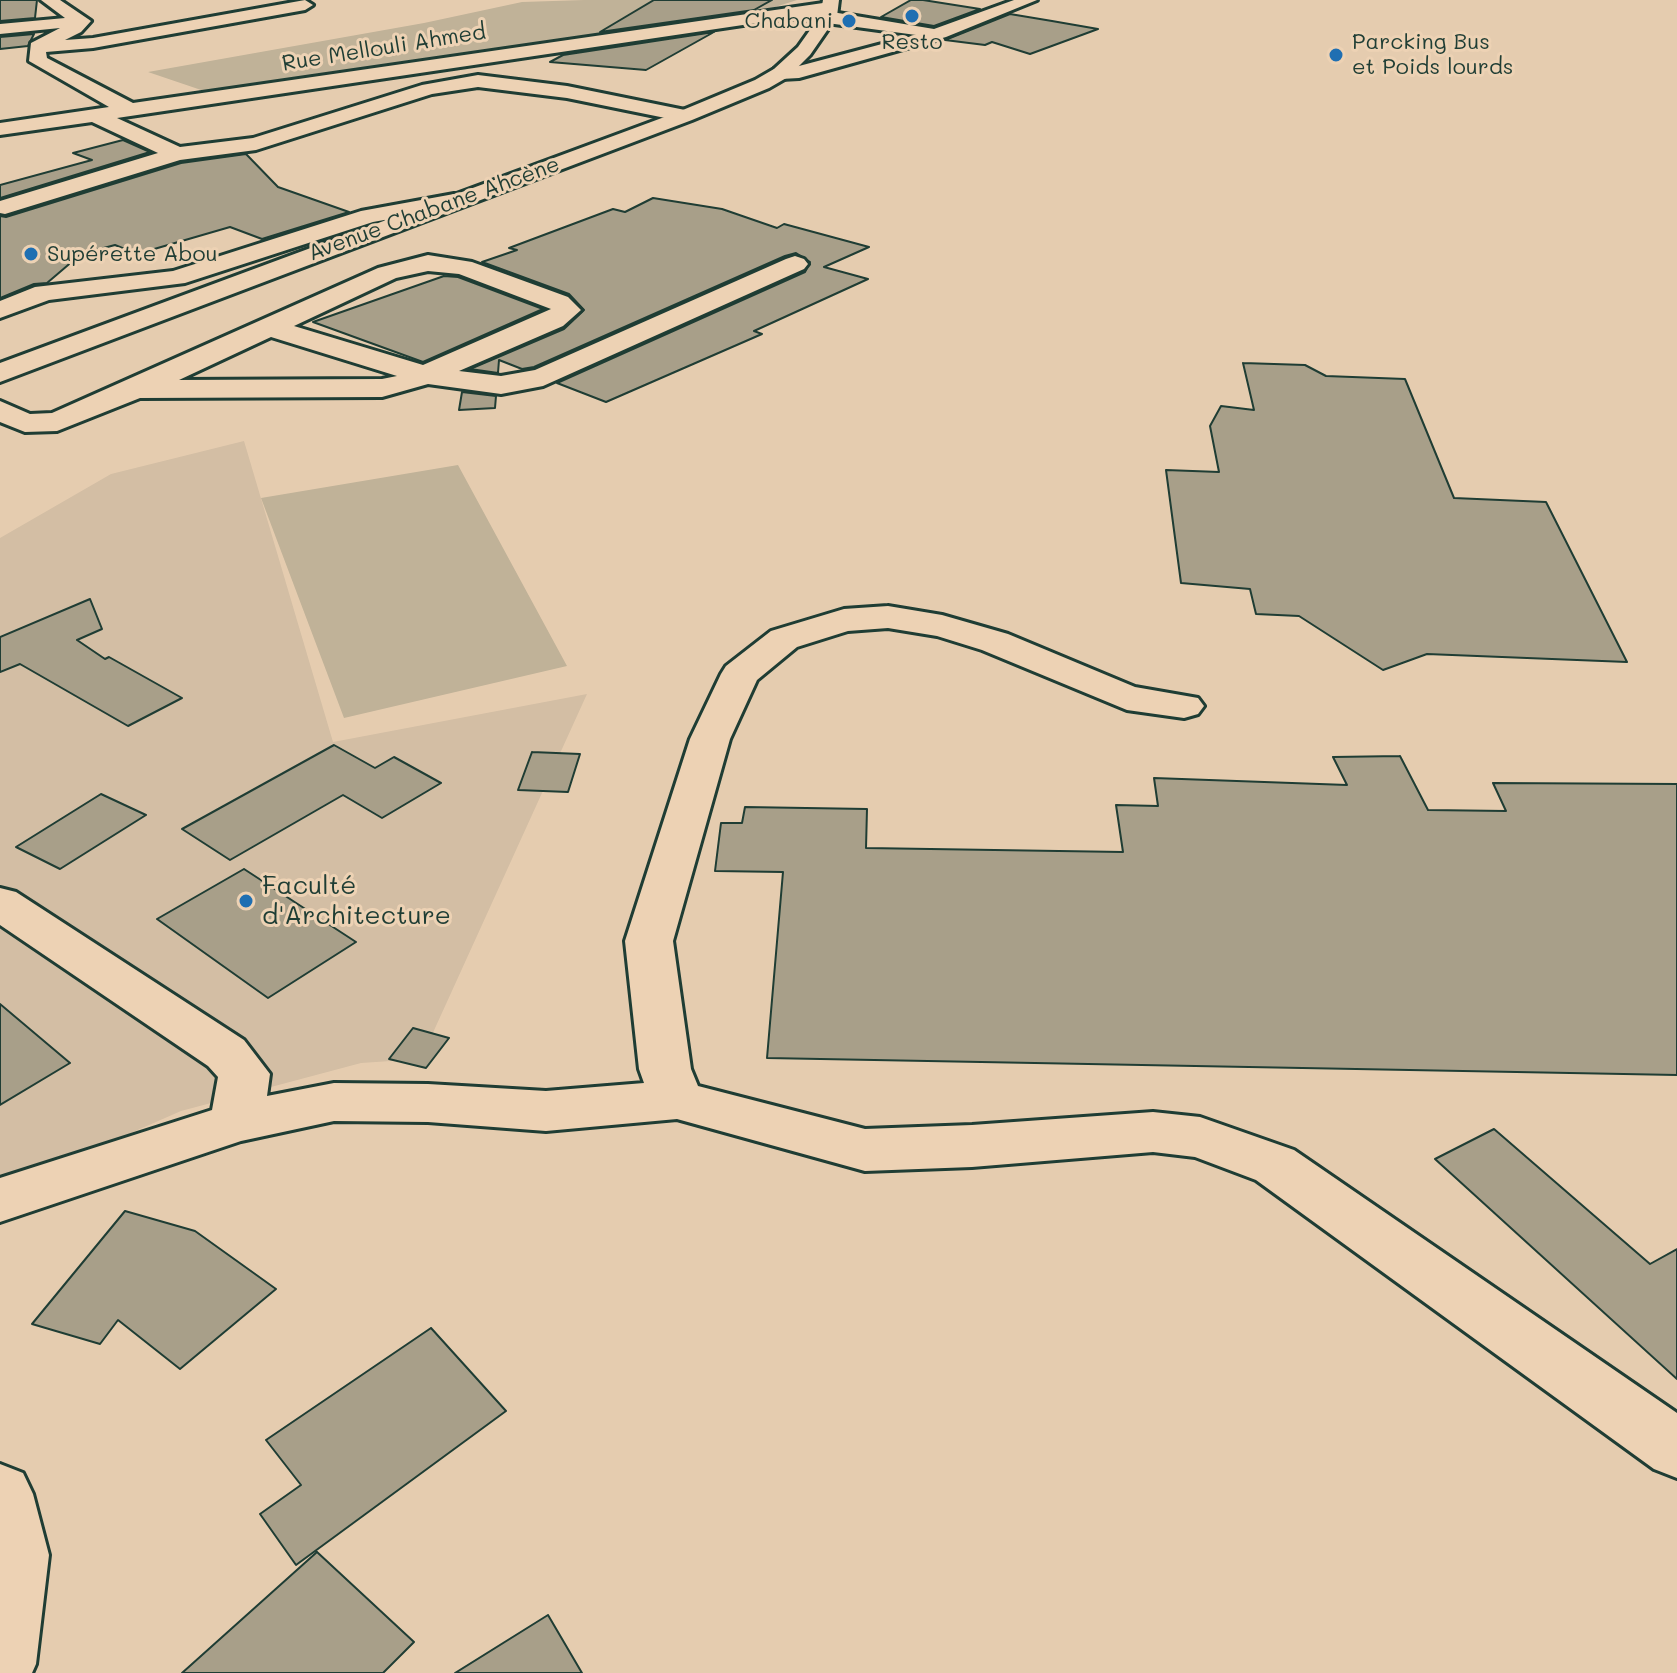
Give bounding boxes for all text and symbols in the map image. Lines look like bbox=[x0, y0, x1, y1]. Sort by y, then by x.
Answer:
marker: Resto bbox=[903, 7, 921, 25]
place label: Chabani bbox=[745, 8, 833, 34]
marker: Chabani bbox=[840, 12, 858, 30]
street label: Rue Mellouli Ahmed bbox=[280, 19, 488, 77]
place label: Resto bbox=[881, 29, 943, 55]
place label: Parcking Bus et Poids lourds bbox=[1352, 29, 1514, 80]
marker: Parcking Bus et Poids lourds bbox=[1327, 46, 1345, 64]
street label: Avenue Chabane Ahcène bbox=[305, 151, 563, 267]
place label: Supérette Abou bbox=[47, 241, 218, 267]
marker: Supérette Abou bbox=[22, 245, 40, 263]
place label: Faculté d'Architecture bbox=[262, 870, 451, 932]
marker: Faculté d'Architecture bbox=[237, 892, 255, 910]

